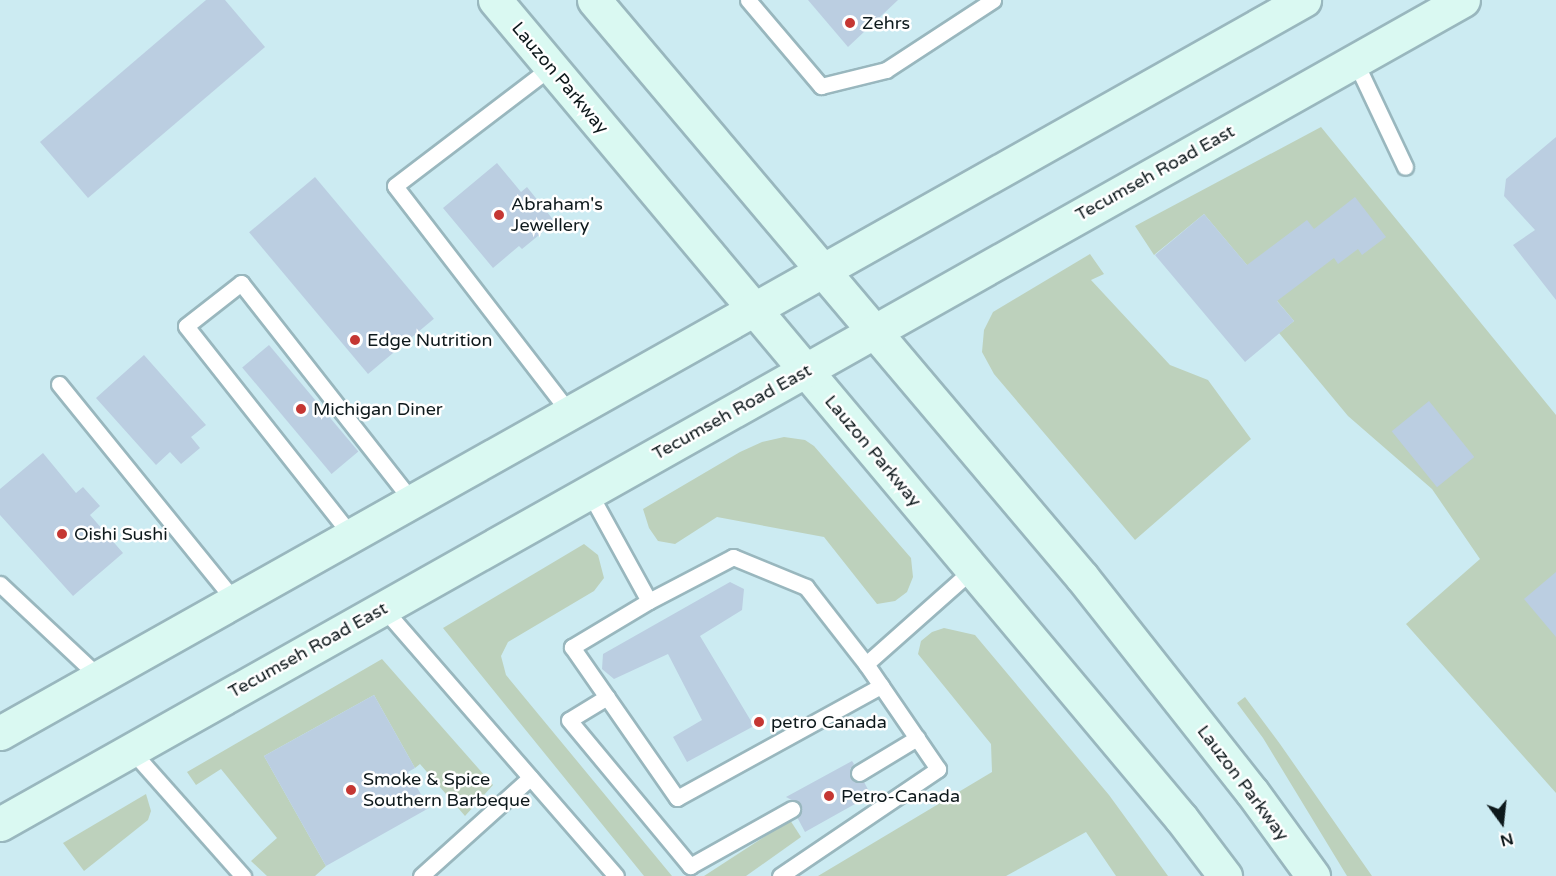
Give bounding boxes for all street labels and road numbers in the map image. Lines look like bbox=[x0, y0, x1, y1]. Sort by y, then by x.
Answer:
street label: Lauzon Parkway bbox=[507, 18, 613, 138]
street label: Tecumseh Road East bbox=[1072, 120, 1238, 226]
street label: Tecumseh Road East bbox=[649, 359, 815, 465]
street label: Lauzon Parkway bbox=[820, 391, 926, 511]
street label: Tecumseh Road East bbox=[225, 597, 391, 703]
street label: Lauzon Parkway bbox=[1193, 721, 1293, 845]

